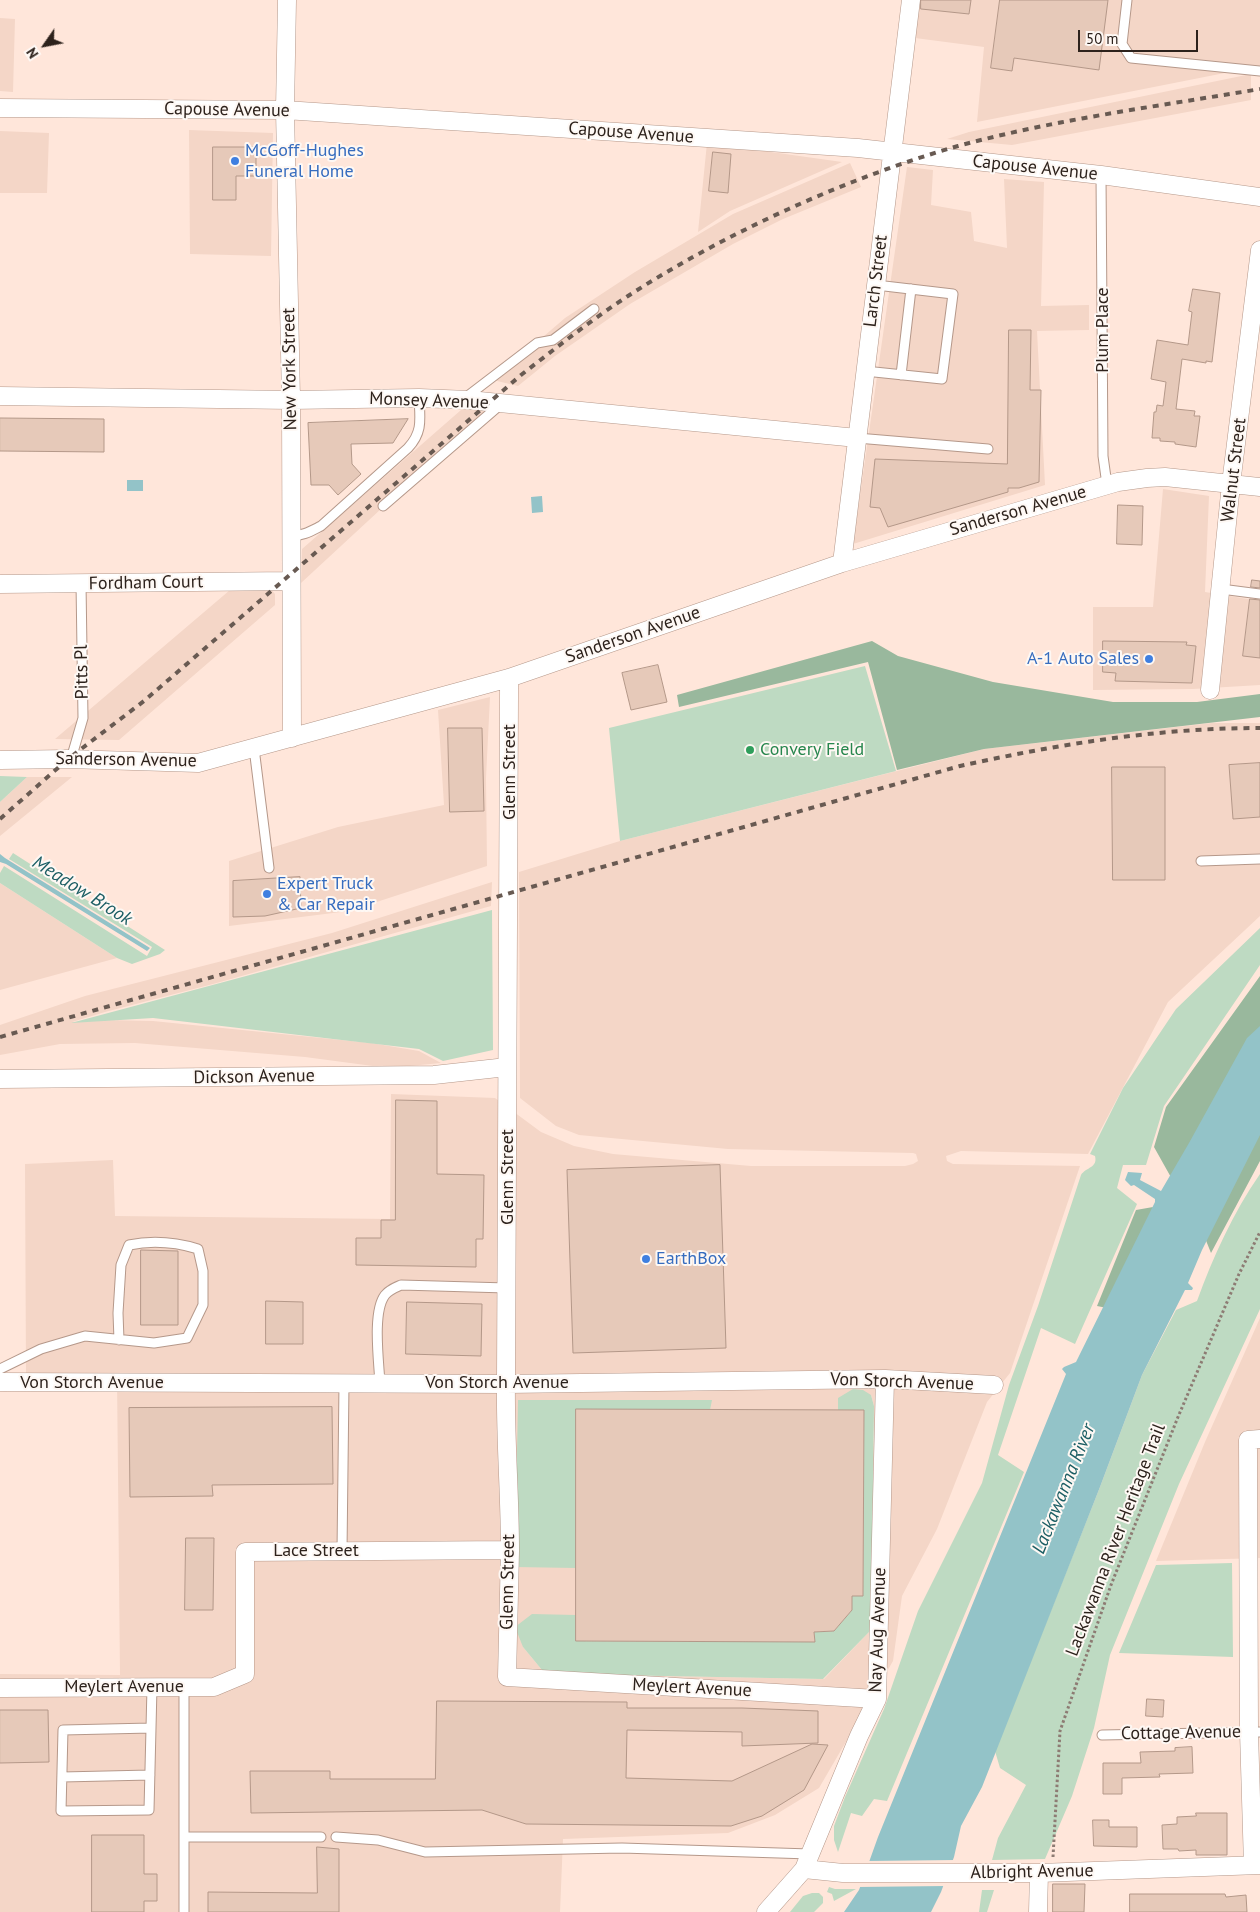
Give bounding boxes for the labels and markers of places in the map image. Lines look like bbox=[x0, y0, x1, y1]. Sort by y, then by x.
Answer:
place label: McGoff-Hughes Funeral Home bbox=[245, 140, 364, 182]
marker: McGoff-Hughes Funeral Home bbox=[229, 155, 241, 167]
place label: A-1 Auto Sales bbox=[1027, 648, 1139, 670]
marker: A-1 Auto Sales bbox=[1143, 653, 1155, 665]
place label: Convery Field bbox=[760, 739, 864, 761]
marker: Convery Field bbox=[744, 744, 756, 756]
place label: Expert Truck & Car Repair bbox=[277, 873, 375, 916]
marker: Expert Truck & Car Repair bbox=[261, 888, 273, 900]
place label: EarthBox bbox=[656, 1248, 726, 1270]
marker: EarthBox bbox=[640, 1253, 652, 1265]

